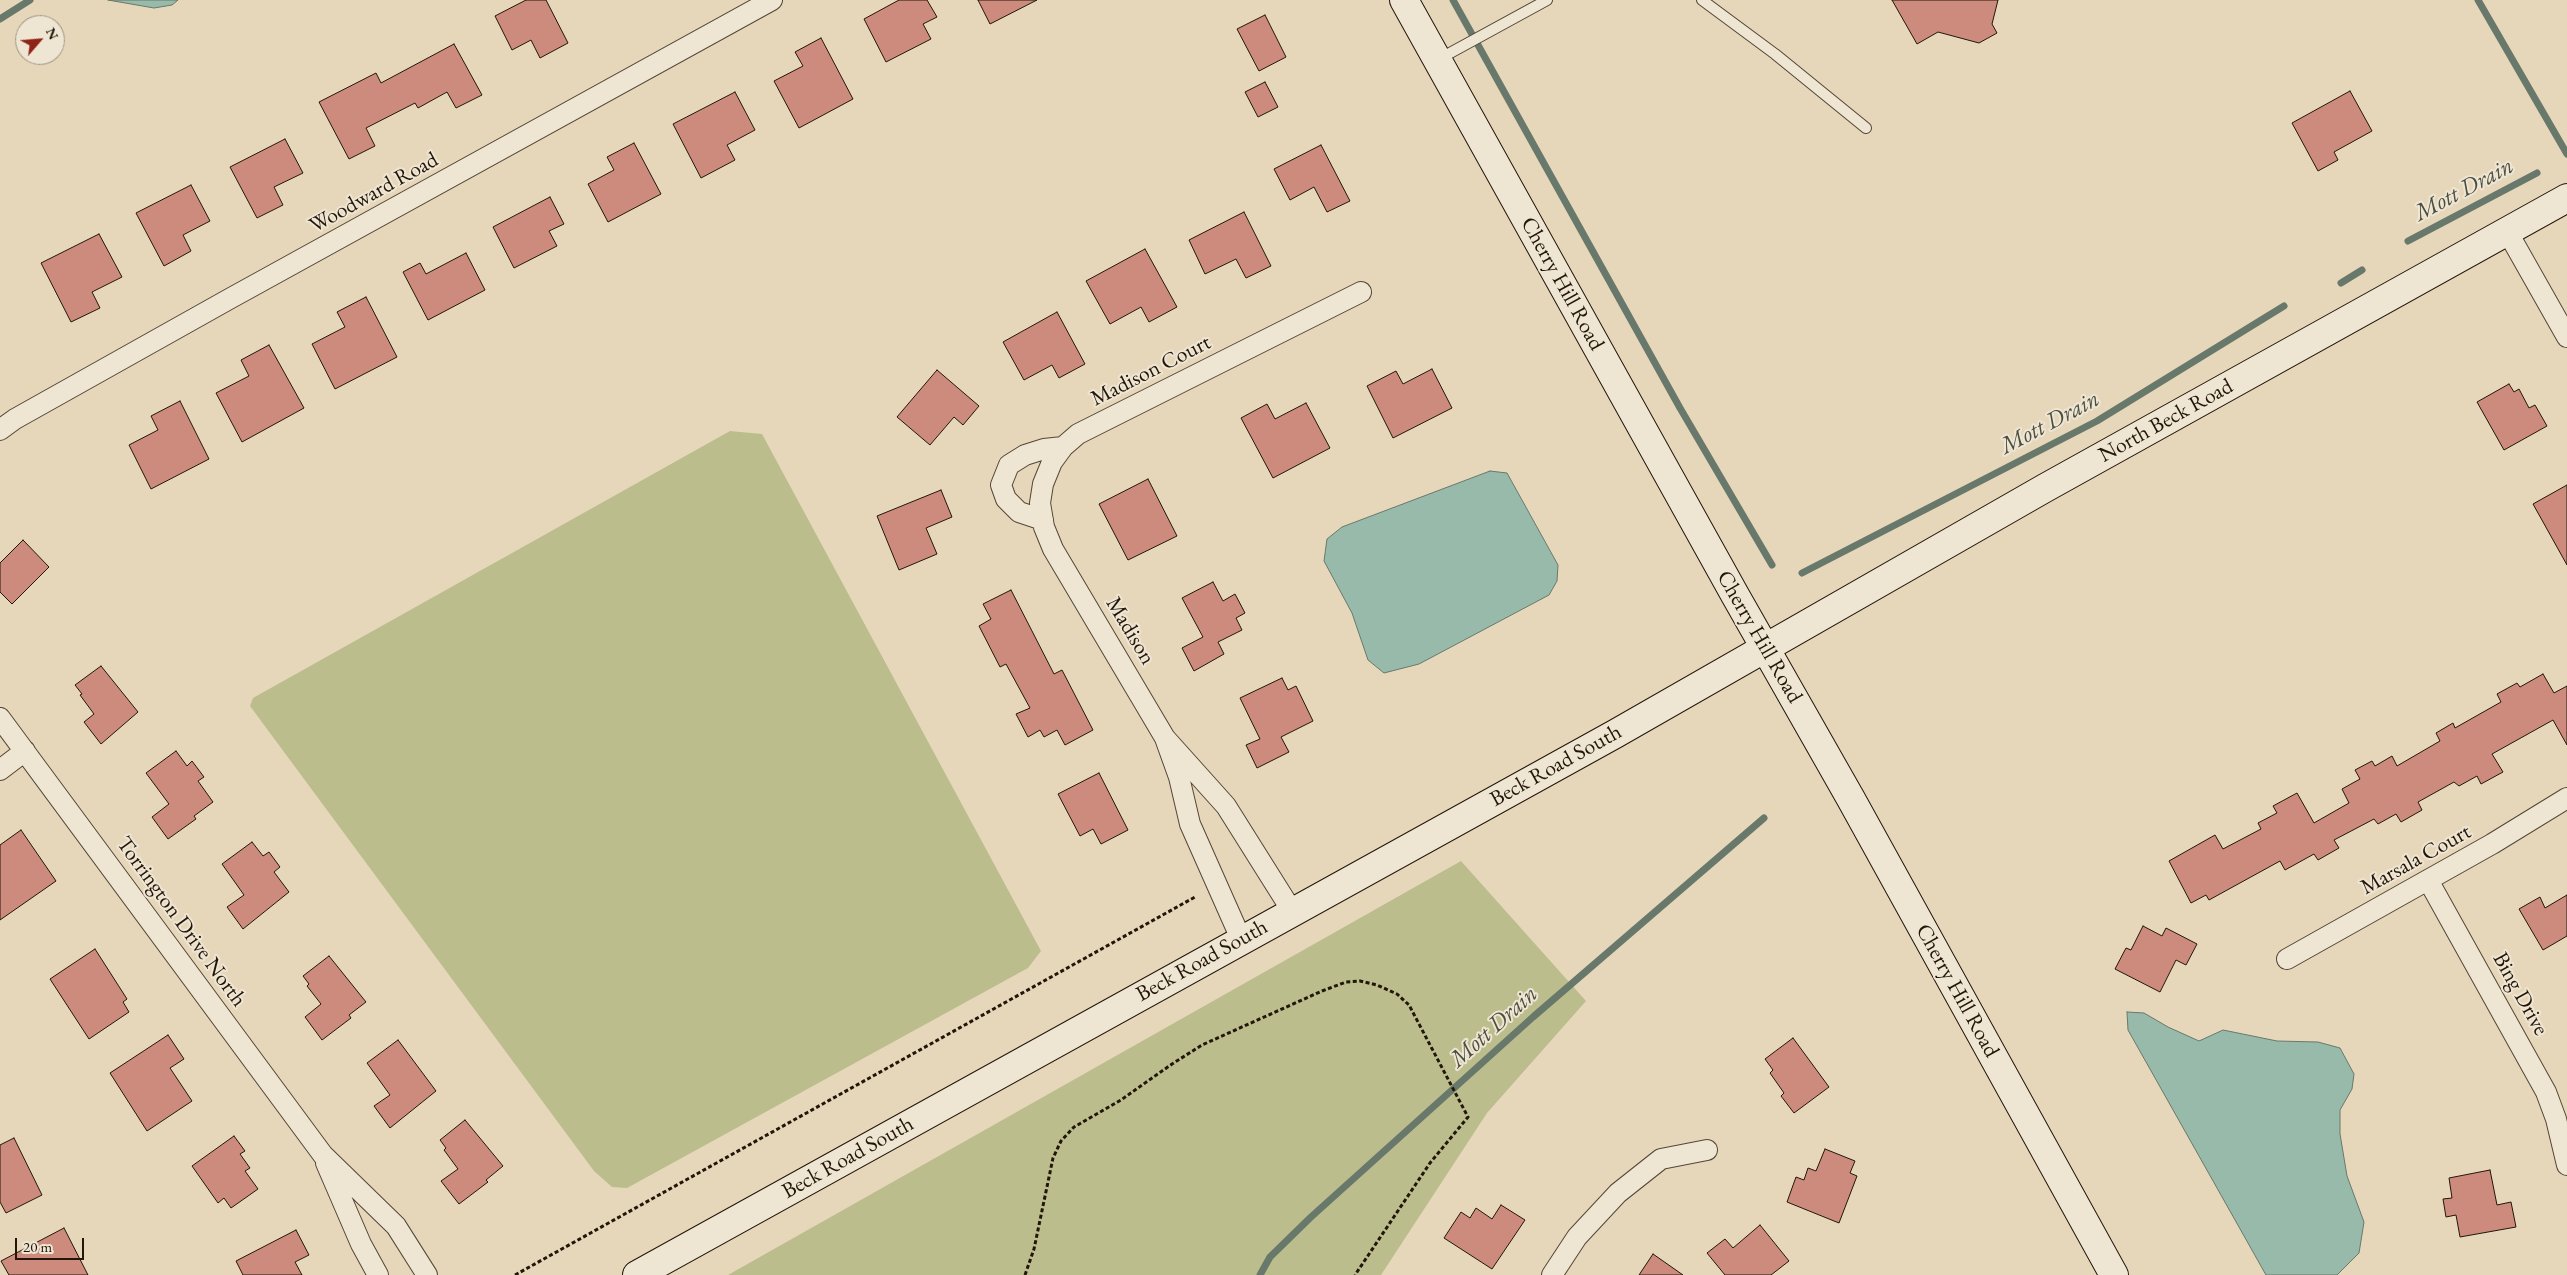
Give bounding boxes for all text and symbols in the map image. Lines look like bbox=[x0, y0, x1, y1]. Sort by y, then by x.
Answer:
north arrow bbox=[15, 15, 65, 65]
text: N bbox=[42, 25, 63, 43]
street label: Woodward Road bbox=[305, 147, 443, 239]
water label: Mott Drain bbox=[2409, 152, 2519, 228]
street label: Cherry Hill Road bbox=[1514, 213, 1610, 355]
street label: Madison Court bbox=[1087, 329, 1215, 413]
street label: North Beck Road bbox=[2094, 373, 2238, 469]
water label: Mott Drain bbox=[1995, 385, 2105, 461]
street label: Cherry Hill Road bbox=[1710, 566, 1808, 708]
street label: Madison bbox=[1100, 592, 1160, 670]
street label: Beck Road South bbox=[1486, 719, 1626, 813]
street label: Marsala Court bbox=[2356, 819, 2476, 901]
street label: Torrington Drive North bbox=[110, 832, 252, 1012]
street label: Beck Road South bbox=[1132, 914, 1272, 1008]
street label: Cherry Hill Road bbox=[1909, 920, 2005, 1062]
street label: Bing Drive bbox=[2486, 948, 2554, 1040]
water label: Mott Drain bbox=[1444, 980, 1544, 1074]
street label: Beck Road South bbox=[778, 1111, 918, 1205]
scale bar bbox=[18, 1228, 86, 1260]
text: 20 m bbox=[23, 1237, 52, 1256]

